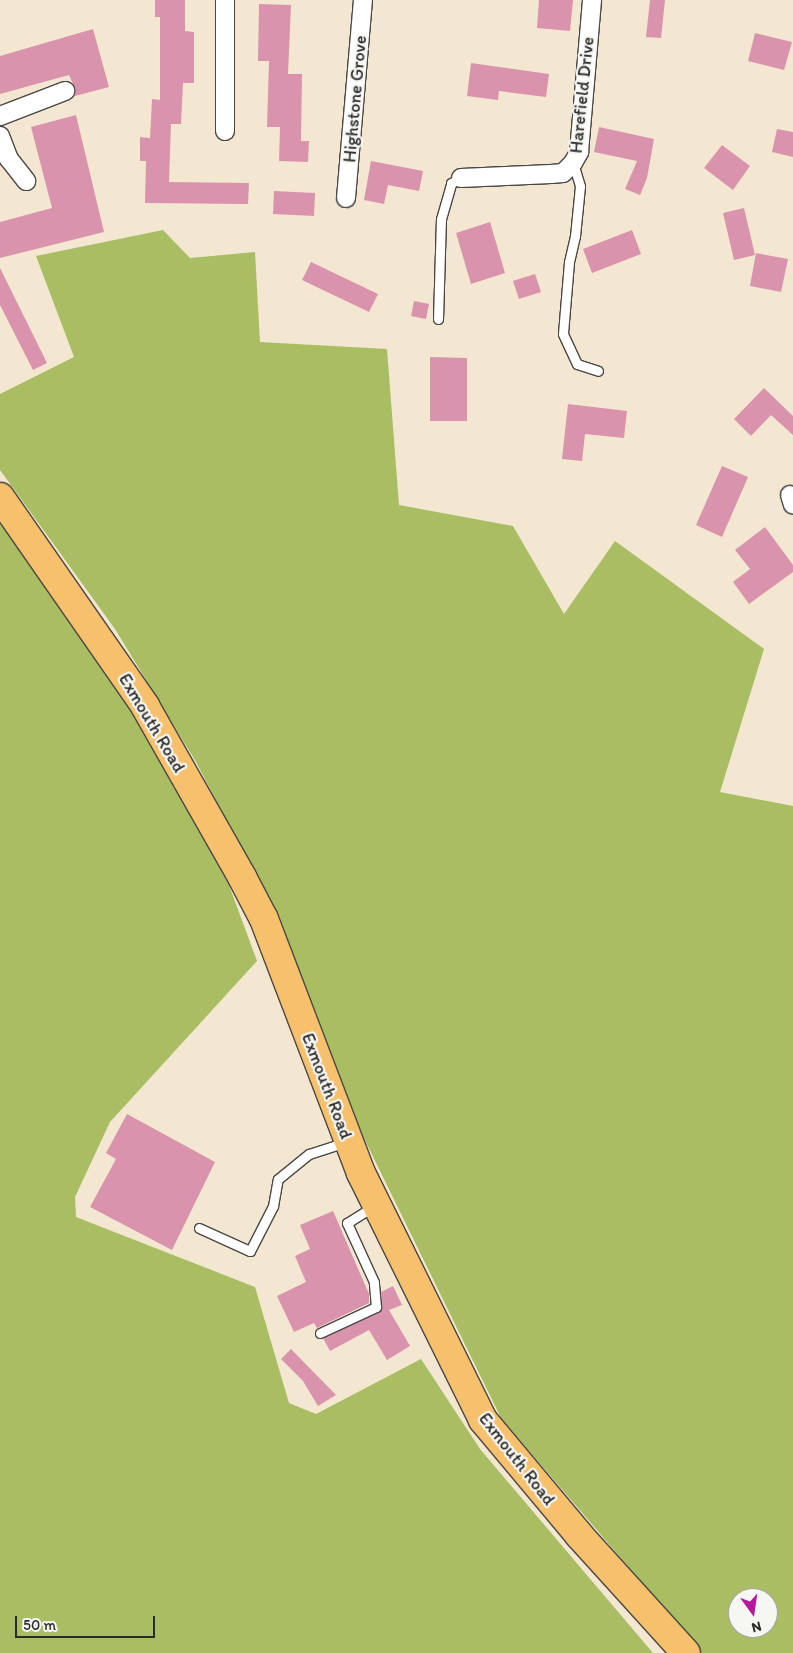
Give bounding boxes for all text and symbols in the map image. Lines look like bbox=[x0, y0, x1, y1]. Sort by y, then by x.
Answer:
street label: Highstone Grove bbox=[339, 35, 371, 163]
street label: Harefield Drive bbox=[565, 36, 599, 154]
street label: Exmouth Road bbox=[114, 670, 190, 776]
street label: Exmouth Road bbox=[297, 1030, 357, 1142]
street label: Exmouth Road bbox=[474, 1408, 560, 1510]
north arrow bbox=[728, 1588, 778, 1638]
scale bar bbox=[18, 1606, 158, 1638]
text: 50 m bbox=[23, 1616, 56, 1634]
text: N bbox=[750, 1618, 763, 1636]

